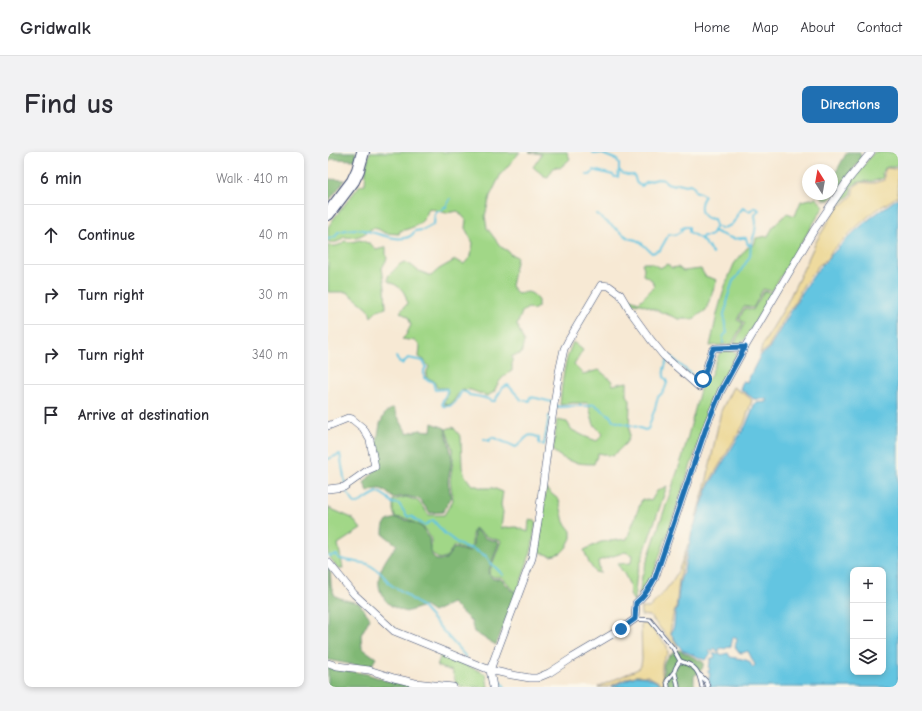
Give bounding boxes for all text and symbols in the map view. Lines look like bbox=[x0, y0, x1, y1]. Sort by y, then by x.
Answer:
text: Gridwalk bbox=[20, 17, 91, 39]
text: Home bbox=[694, 19, 730, 36]
text: Map bbox=[752, 19, 778, 36]
text: About bbox=[800, 19, 835, 36]
text: Contact bbox=[857, 19, 902, 36]
button: Directions bbox=[802, 86, 898, 123]
text: Find us bbox=[24, 88, 113, 120]
north arrow bbox=[802, 164, 838, 200]
text: 6 min bbox=[40, 169, 82, 188]
text: Walk · 410 m bbox=[216, 171, 288, 186]
icon: ahead bbox=[40, 224, 62, 246]
text: Continue bbox=[78, 226, 135, 244]
text: 40 m bbox=[259, 227, 288, 242]
icon: right bbox=[40, 284, 62, 306]
text: Turn right bbox=[78, 286, 144, 304]
text: 30 m bbox=[258, 287, 288, 302]
icon: right bbox=[40, 344, 62, 366]
text: Turn right bbox=[78, 346, 144, 364]
text: 340 m bbox=[252, 347, 288, 362]
route start bbox=[694, 370, 712, 388]
icon: arrive bbox=[40, 404, 62, 426]
text: Arrive at destination bbox=[78, 406, 209, 424]
map controls bbox=[850, 567, 886, 675]
button: + bbox=[850, 567, 886, 603]
button: − bbox=[850, 603, 886, 639]
route end bbox=[612, 620, 630, 638]
button: layers bbox=[850, 639, 886, 675]

